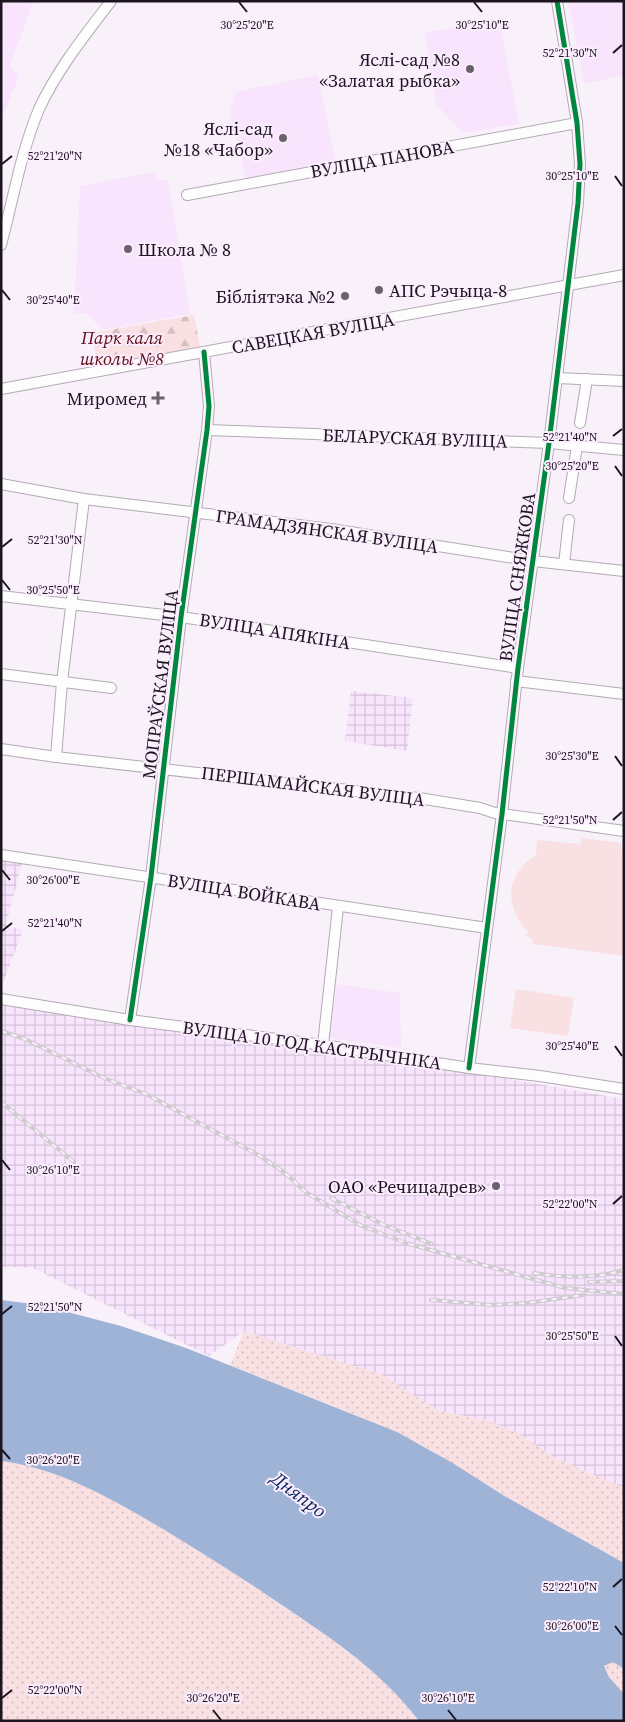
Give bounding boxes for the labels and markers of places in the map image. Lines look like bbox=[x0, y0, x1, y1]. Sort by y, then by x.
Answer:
place label: Яслі-сад №8 «Залатая рыбка» bbox=[319, 47, 460, 93]
marker: Яслі-сад №8 «Залатая рыбка» bbox=[464, 63, 476, 75]
place label: Яслі-сад №18 «Чабор» bbox=[164, 116, 273, 162]
marker: Яслі-сад №18 «Чабор» bbox=[277, 132, 289, 144]
place label: Школа № 8 bbox=[138, 237, 231, 262]
marker: Школа № 8 bbox=[122, 243, 134, 255]
place label: АПС Рэчыца-8 bbox=[389, 278, 507, 303]
place label: Бібліятэка №2 bbox=[216, 284, 335, 309]
marker: АПС Рэчыца-8 bbox=[373, 284, 385, 296]
marker: Бібліятэка №2 bbox=[339, 290, 351, 302]
place label: Миромед bbox=[67, 386, 147, 411]
marker: Миромед bbox=[151, 391, 165, 405]
place label: ОАО «Речицадрев» bbox=[328, 1174, 486, 1199]
marker: ОАО «Речицадрев» bbox=[490, 1180, 502, 1192]

